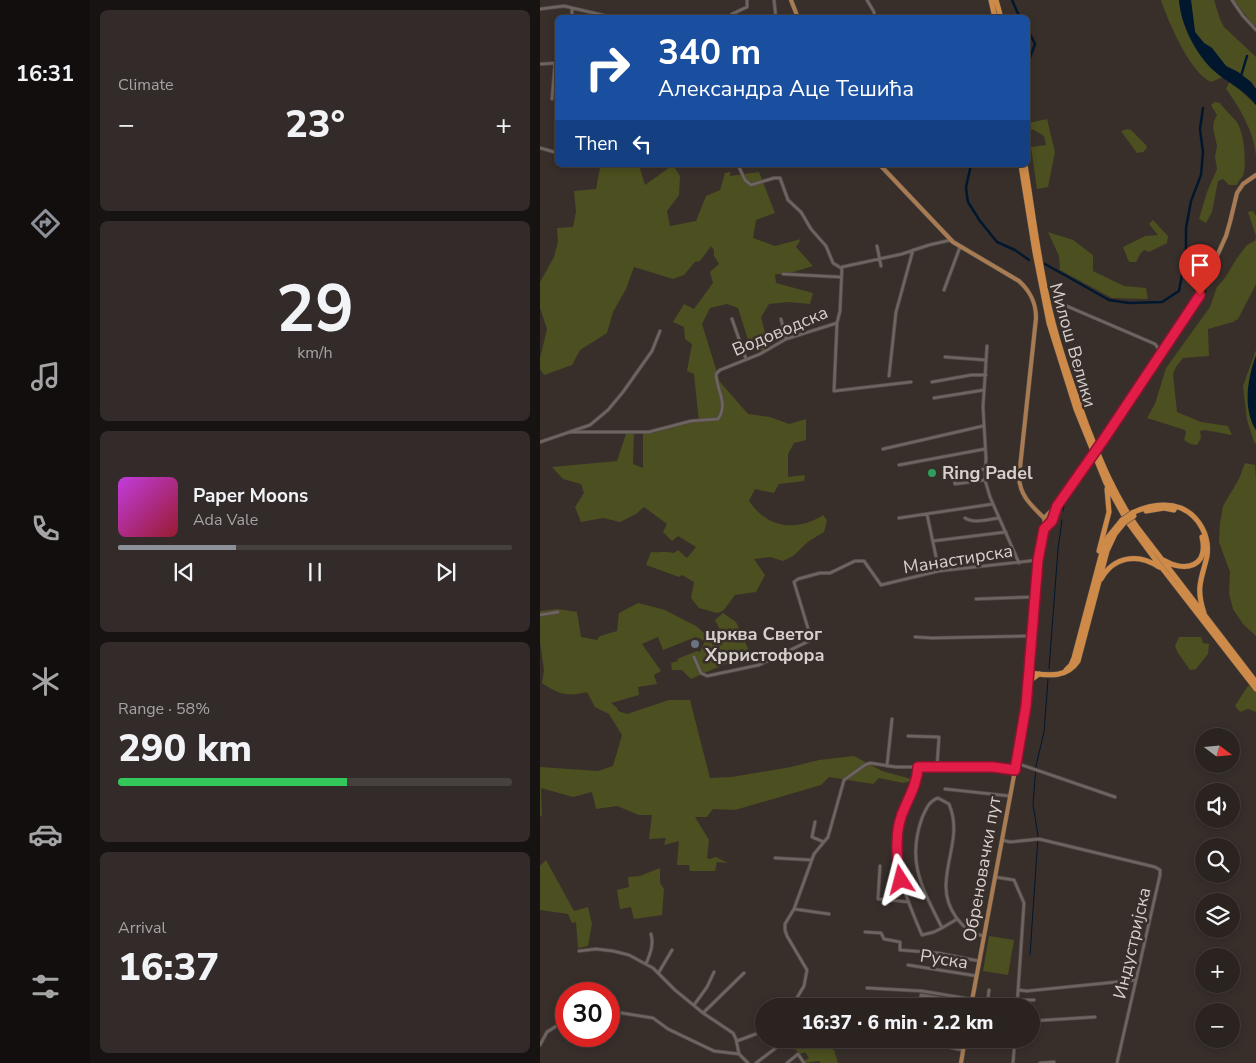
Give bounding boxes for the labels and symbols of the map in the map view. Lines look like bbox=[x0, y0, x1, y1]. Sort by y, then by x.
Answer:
pin bbox=[1179, 244, 1221, 295]
street label: Милош Велики bbox=[1044, 280, 1102, 410]
street label: Водоводска bbox=[729, 300, 831, 362]
place label: Ring Padel bbox=[942, 461, 1033, 485]
marker: Ring Padel bbox=[926, 467, 938, 479]
street label: Манастирска bbox=[901, 538, 1015, 580]
place label: црква Светог Хрристофора bbox=[704, 622, 825, 667]
marker: црква Светог Хрристофора bbox=[689, 638, 701, 650]
north arrow bbox=[1195, 728, 1240, 772]
street label: Обреновачки пут bbox=[957, 794, 1007, 944]
position arrow bbox=[874, 853, 926, 905]
street label: Индустријска bbox=[1108, 885, 1156, 1001]
street label: Руска bbox=[918, 943, 970, 975]
speed limit sign: 30 bbox=[555, 982, 620, 1047]

